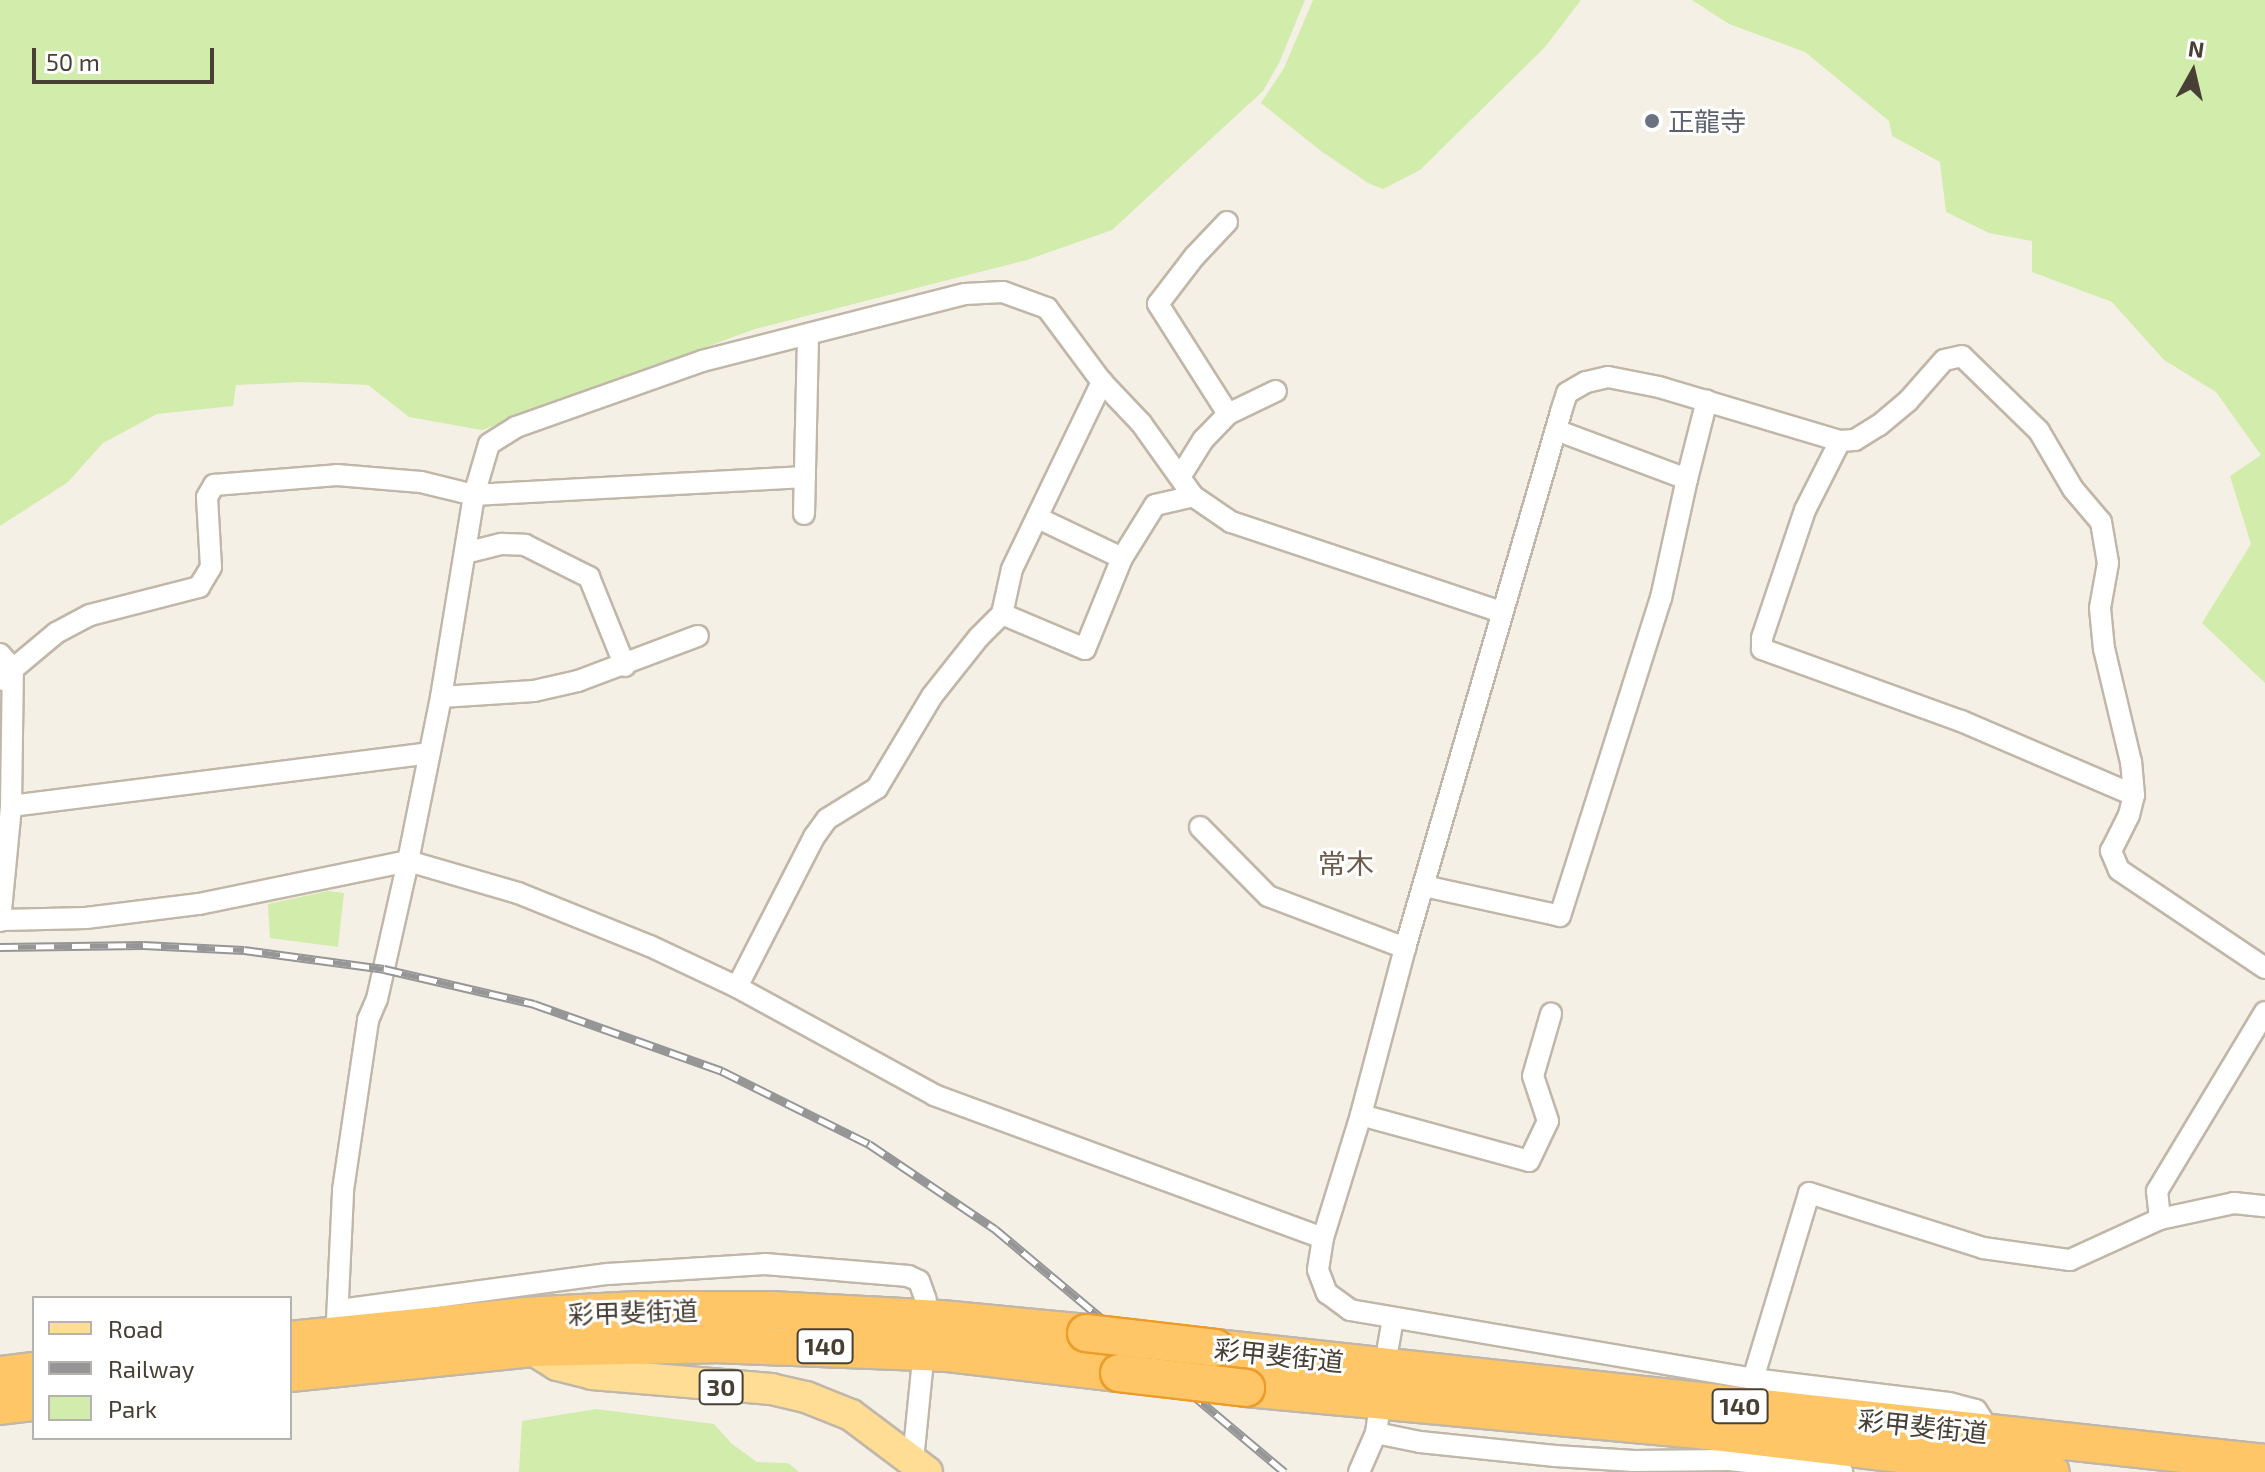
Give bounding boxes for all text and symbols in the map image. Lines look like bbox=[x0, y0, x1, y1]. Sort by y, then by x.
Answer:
scale bar bbox=[36, 32, 218, 82]
north arrow bbox=[2153, 32, 2233, 112]
text: N bbox=[2187, 34, 2206, 62]
text: 50 m bbox=[46, 47, 100, 76]
place label: 正龍寺 bbox=[1668, 105, 1746, 137]
marker: 正龍寺 bbox=[1643, 112, 1661, 130]
district label: 常木 bbox=[1318, 846, 1374, 880]
street label: 彩甲斐街道 bbox=[567, 1294, 699, 1330]
legend bbox=[32, 1296, 292, 1440]
text: Road bbox=[108, 1314, 163, 1343]
road number: 140 bbox=[795, 1326, 855, 1366]
street label: 彩甲斐街道 bbox=[1213, 1333, 1345, 1377]
text: Railway bbox=[108, 1354, 194, 1383]
road number: 30 bbox=[697, 1367, 745, 1407]
road number: 140 bbox=[1710, 1386, 1770, 1426]
text: Park bbox=[108, 1394, 157, 1423]
street label: 彩甲斐街道 bbox=[1857, 1404, 1989, 1448]

